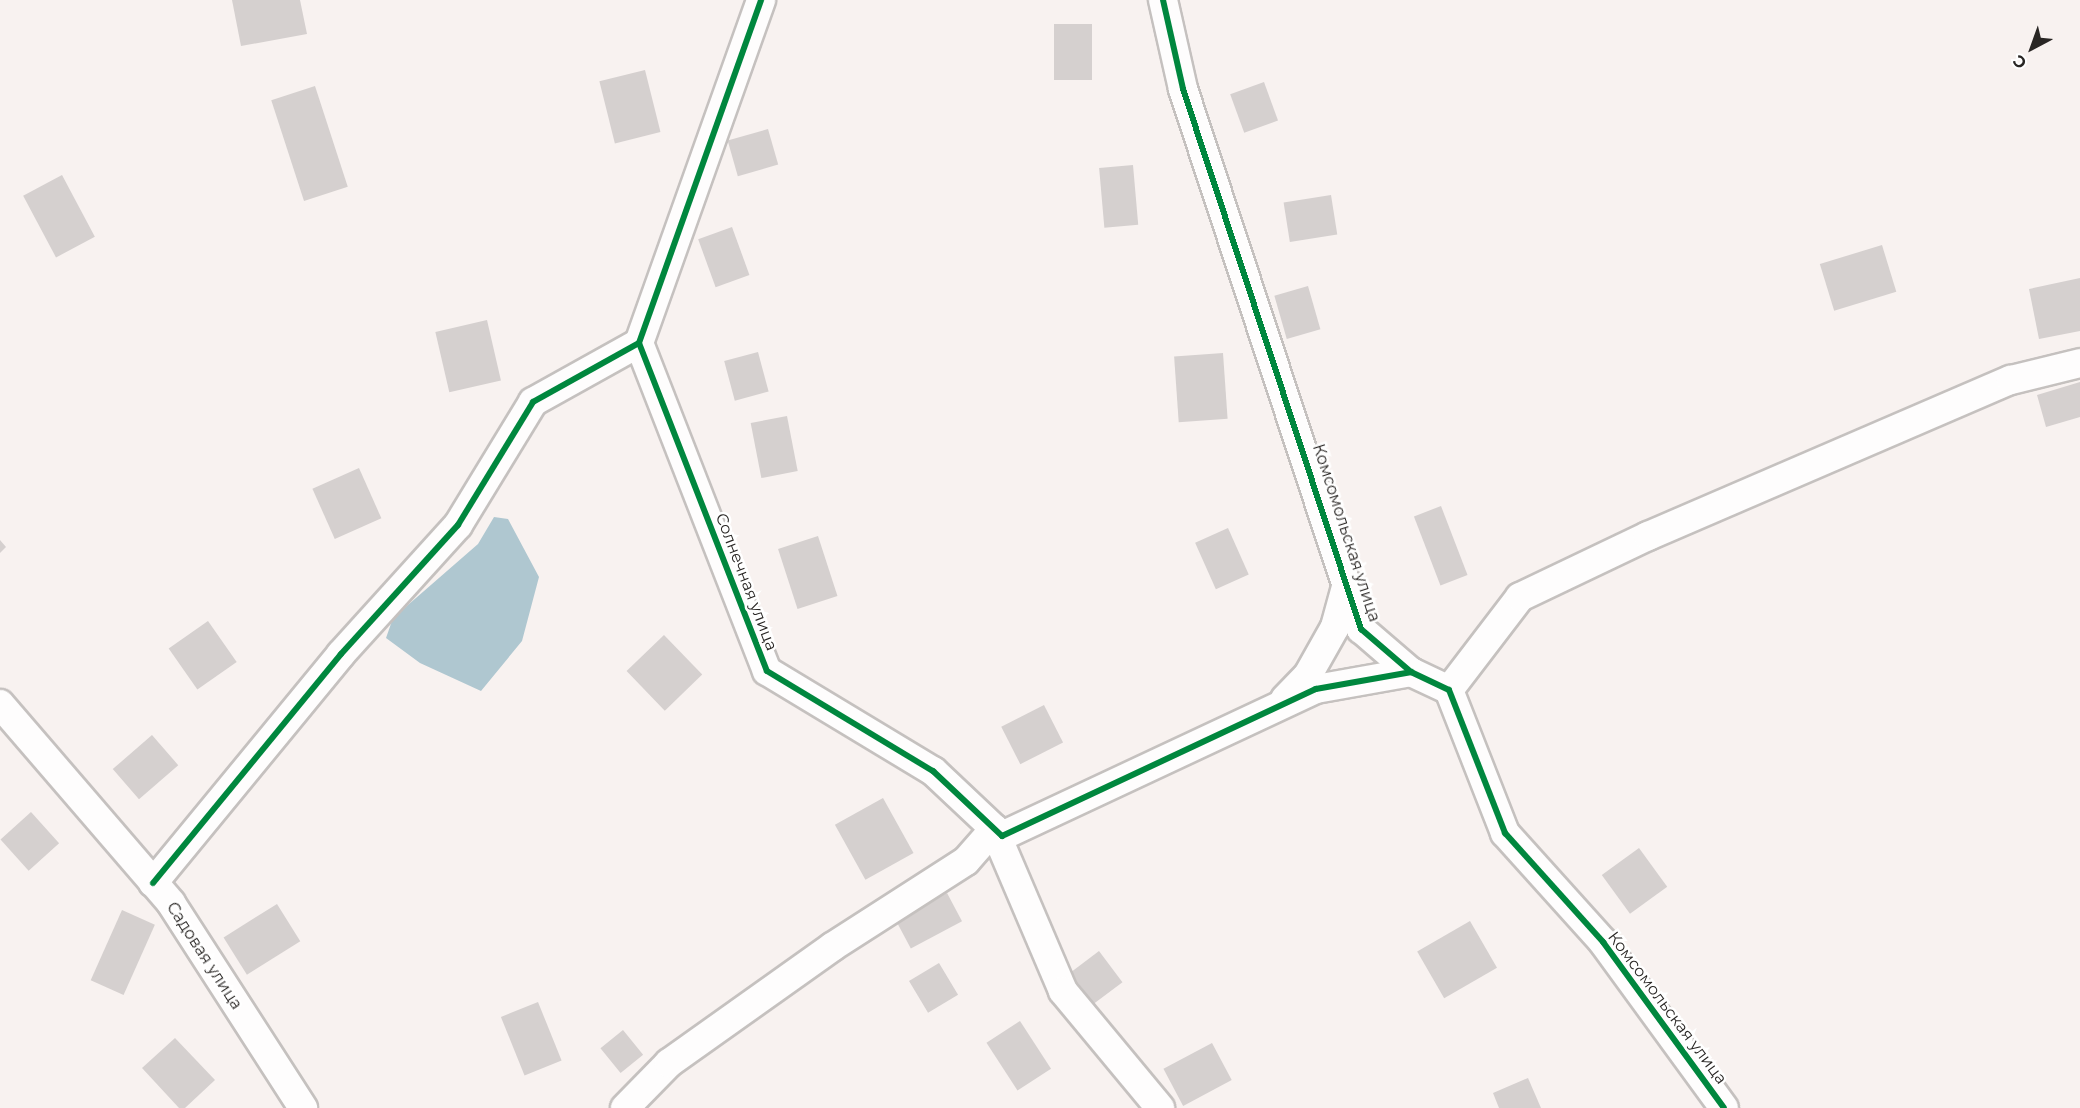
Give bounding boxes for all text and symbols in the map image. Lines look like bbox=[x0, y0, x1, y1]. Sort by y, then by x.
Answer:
north arrow bbox=[2002, 18, 2062, 78]
text: С bbox=[2009, 51, 2030, 73]
street label: Комсомольская улица bbox=[1308, 442, 1384, 624]
street label: Солнечная улица bbox=[711, 511, 781, 653]
street label: Садовая улица bbox=[162, 899, 246, 1013]
street label: Комсомольская улица bbox=[1603, 928, 1731, 1088]

